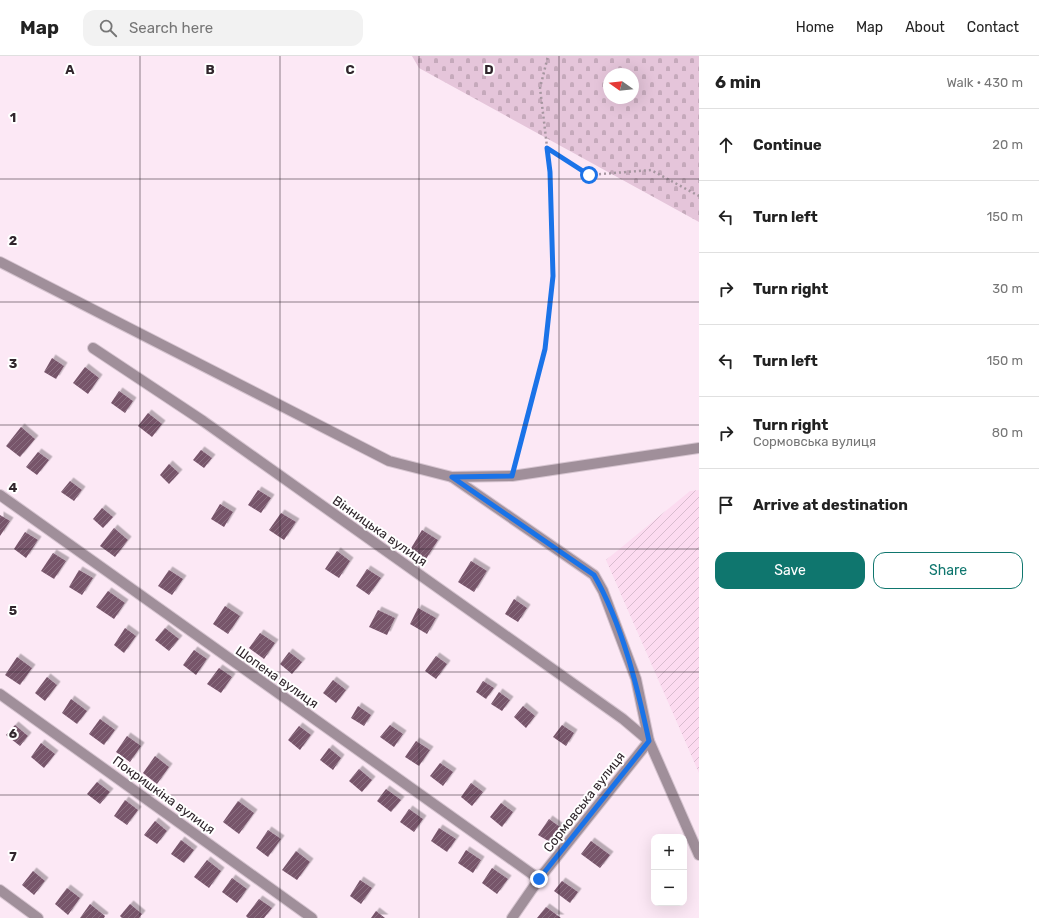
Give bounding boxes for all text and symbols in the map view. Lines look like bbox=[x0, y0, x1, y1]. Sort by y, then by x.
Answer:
search box bbox=[83, 10, 363, 46]
text: Map bbox=[20, 16, 59, 39]
icon: search bbox=[97, 17, 119, 39]
text: Search here bbox=[129, 19, 213, 37]
text: Home bbox=[796, 19, 834, 36]
text: Map bbox=[856, 19, 883, 36]
text: About bbox=[905, 19, 945, 36]
text: Contact bbox=[967, 19, 1019, 36]
text: A bbox=[65, 62, 75, 77]
text: B bbox=[205, 62, 215, 77]
text: C bbox=[345, 62, 355, 77]
text: D bbox=[484, 62, 494, 77]
north arrow bbox=[603, 68, 639, 104]
text: 6 min bbox=[715, 72, 761, 92]
text: Walk · 430 m bbox=[946, 75, 1023, 90]
text: 1 bbox=[10, 110, 16, 125]
icon: ahead bbox=[715, 134, 737, 156]
text: Continue bbox=[753, 136, 822, 154]
text: 20 m bbox=[992, 137, 1023, 152]
route start bbox=[580, 166, 598, 184]
icon: left bbox=[715, 206, 737, 228]
text: Turn left bbox=[753, 208, 818, 226]
text: 150 m bbox=[987, 209, 1023, 224]
text: 2 bbox=[9, 233, 17, 248]
icon: right bbox=[715, 278, 737, 300]
text: Turn right bbox=[753, 280, 828, 298]
text: 30 m bbox=[992, 281, 1023, 296]
icon: left bbox=[715, 350, 737, 372]
text: Turn left bbox=[753, 352, 818, 370]
text: 150 m bbox=[987, 353, 1023, 368]
text: 3 bbox=[9, 356, 18, 371]
text: Turn right bbox=[753, 416, 828, 434]
icon: right bbox=[715, 422, 737, 444]
text: 80 m bbox=[992, 425, 1023, 440]
text: Сормовська вулиця bbox=[753, 434, 876, 449]
text: 4 bbox=[9, 480, 18, 495]
street label: Вінницька вулиця bbox=[330, 493, 430, 569]
icon: arrive bbox=[715, 494, 737, 516]
text: Arrive at destination bbox=[753, 496, 908, 514]
button: Save bbox=[715, 552, 865, 589]
button: Share bbox=[873, 552, 1023, 589]
text: 5 bbox=[9, 603, 17, 618]
street label: Шопена вулиця bbox=[233, 643, 321, 711]
text: 6 bbox=[9, 726, 18, 741]
street label: Сормовська вулиця bbox=[540, 749, 628, 855]
street label: Покришкіна вулиця bbox=[110, 753, 218, 837]
map controls bbox=[651, 834, 687, 906]
button: + bbox=[651, 834, 687, 870]
text: 7 bbox=[9, 849, 17, 864]
route end bbox=[530, 870, 548, 888]
button: − bbox=[651, 870, 687, 906]

